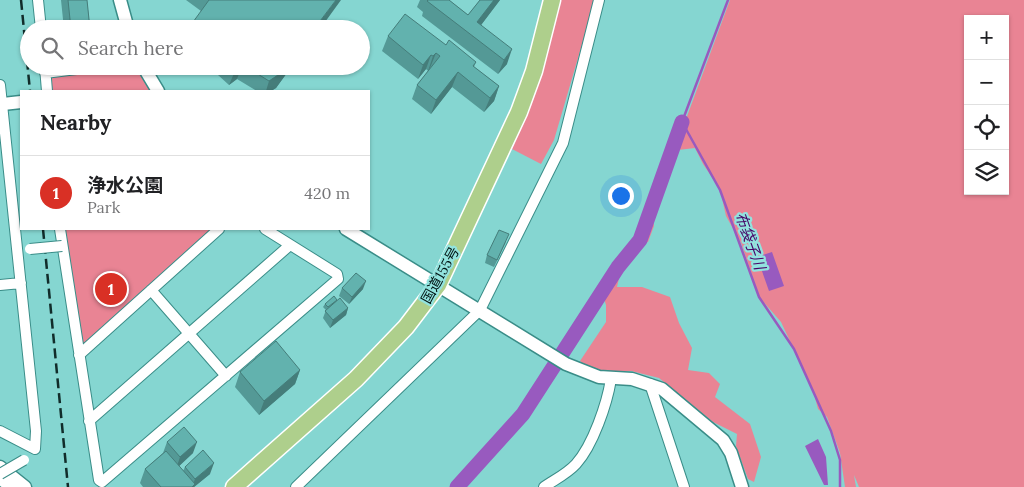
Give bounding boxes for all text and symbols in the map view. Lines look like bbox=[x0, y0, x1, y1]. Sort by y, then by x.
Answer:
map controls bbox=[964, 15, 1009, 195]
button: + bbox=[964, 15, 1009, 60]
search box bbox=[20, 20, 370, 75]
icon: search bbox=[38, 34, 66, 62]
text: Search here bbox=[78, 36, 184, 60]
button: − bbox=[964, 60, 1009, 105]
button: locate bbox=[964, 105, 1009, 150]
text: Nearby bbox=[40, 109, 111, 136]
button: layers bbox=[964, 150, 1009, 195]
text: 浄水公園 bbox=[87, 173, 163, 197]
text: 1 bbox=[53, 183, 59, 203]
text: 420 m bbox=[304, 183, 350, 203]
your location bbox=[608, 183, 634, 209]
text: Park bbox=[87, 197, 120, 217]
water label: 布袋子川 bbox=[731, 209, 770, 274]
street label: 国道155号 bbox=[417, 243, 463, 307]
pin: 1 bbox=[95, 270, 127, 308]

